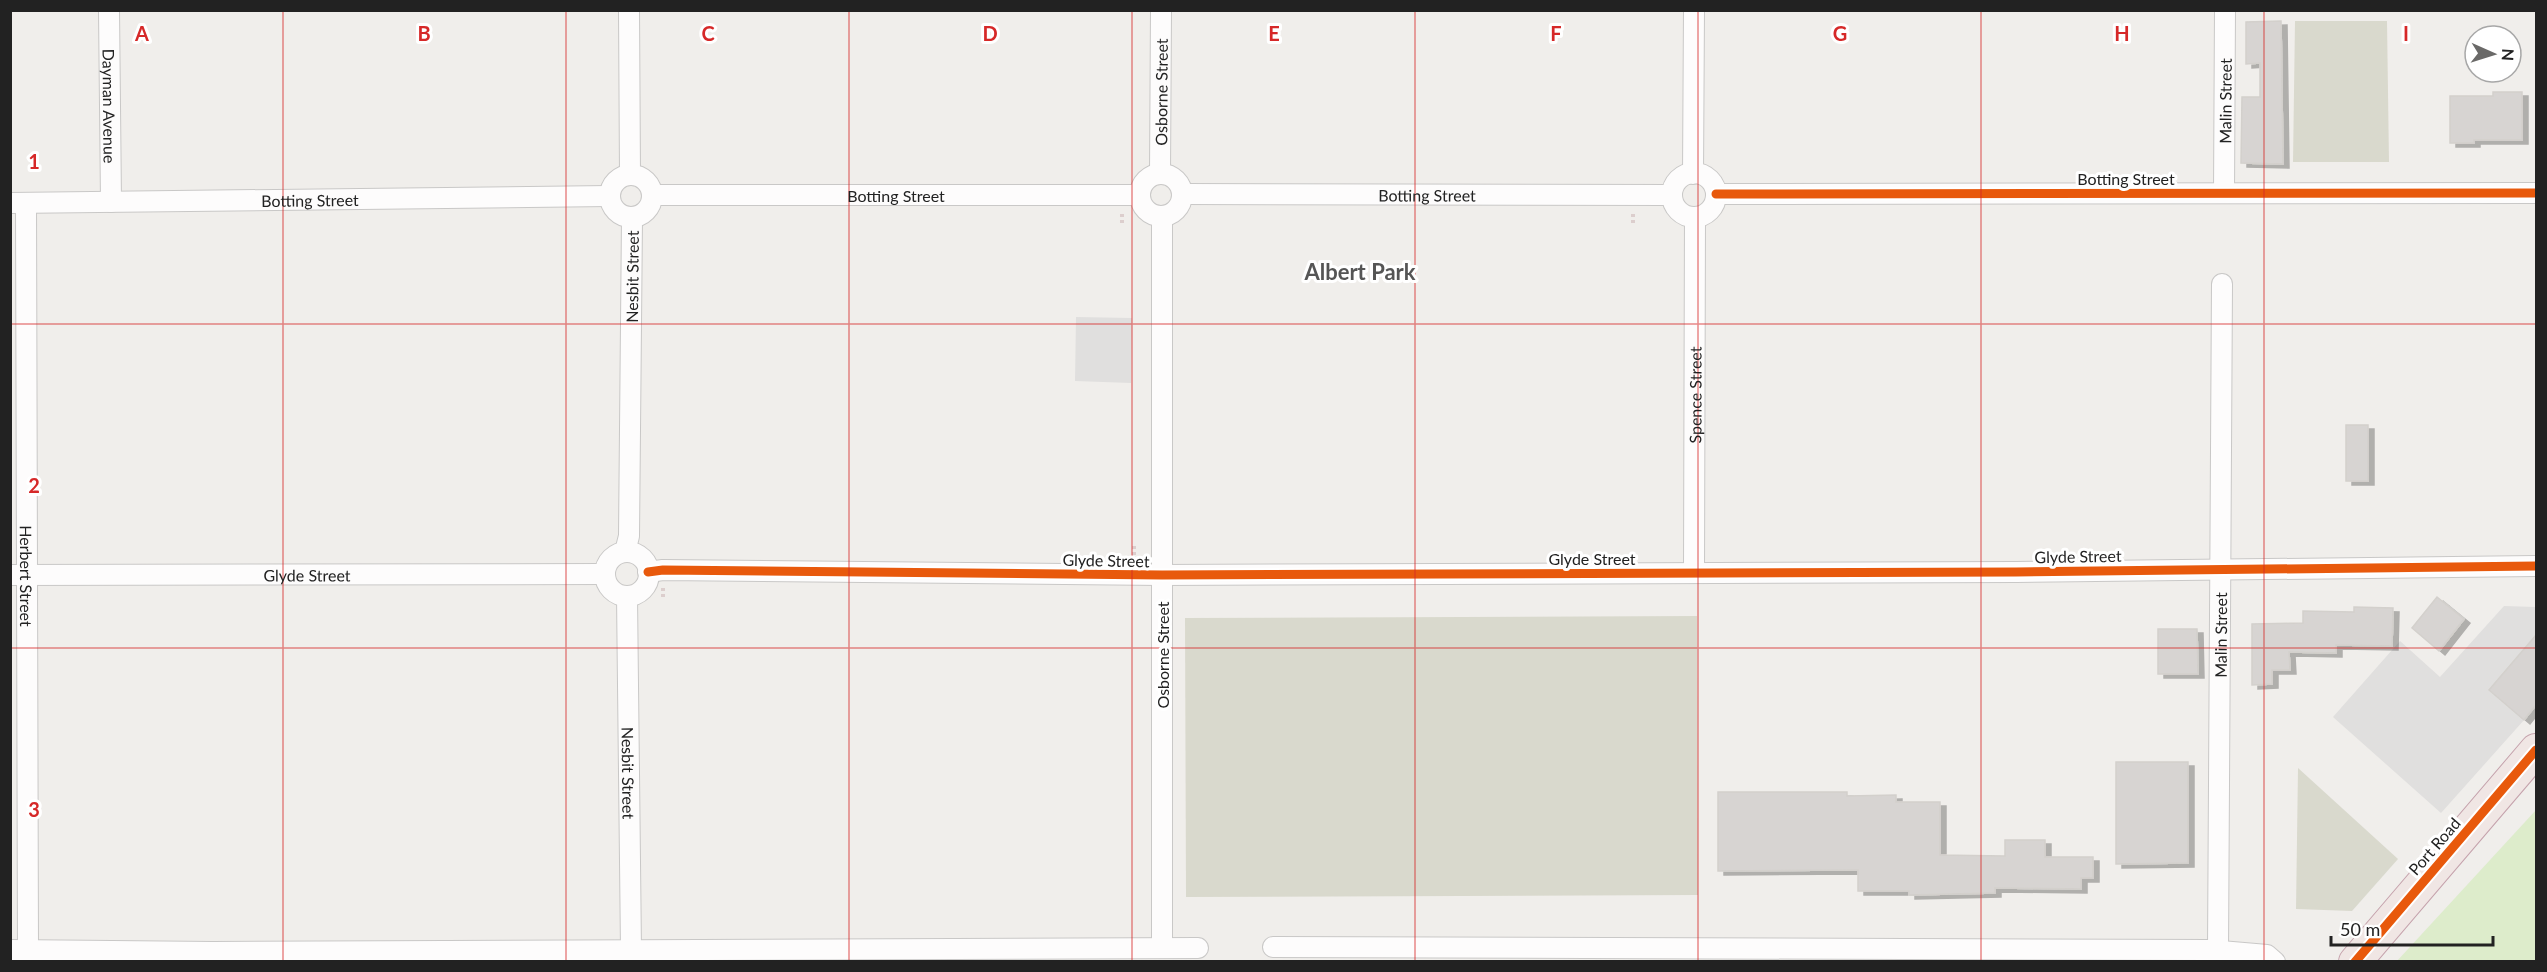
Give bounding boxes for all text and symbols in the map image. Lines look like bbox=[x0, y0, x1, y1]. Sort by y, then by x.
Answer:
text: A bbox=[134, 21, 149, 45]
text: B bbox=[417, 21, 431, 45]
text: C bbox=[701, 21, 715, 45]
text: D bbox=[982, 21, 998, 45]
text: E bbox=[1268, 21, 1280, 45]
text: F bbox=[1550, 21, 1562, 45]
text: G bbox=[1833, 21, 1847, 45]
text: H bbox=[2114, 21, 2130, 45]
text: I bbox=[2403, 21, 2409, 45]
north arrow bbox=[2463, 24, 2523, 84]
street label: Osborne Street bbox=[1151, 38, 1170, 146]
text: N bbox=[2499, 48, 2518, 61]
street label: Dayman Avenue bbox=[100, 49, 120, 163]
street label: Malin Street bbox=[2215, 58, 2234, 144]
text: 1 bbox=[28, 149, 40, 173]
street label: Botting Street bbox=[2077, 169, 2175, 188]
street label: Botting Street bbox=[1378, 185, 1476, 204]
street label: Botting Street bbox=[847, 186, 945, 205]
street label: Botting Street bbox=[261, 189, 359, 210]
street label: Nesbit Street bbox=[622, 230, 641, 323]
district label: Albert Park bbox=[1303, 258, 1416, 285]
street label: Spence Street bbox=[1685, 346, 1704, 444]
text: 2 bbox=[28, 473, 40, 497]
street label: Herbert Street bbox=[17, 525, 37, 627]
street label: Glyde Street bbox=[2034, 546, 2122, 566]
street label: Glyde Street bbox=[1548, 549, 1636, 568]
street label: Glyde Street bbox=[1062, 550, 1150, 570]
street label: Glyde Street bbox=[263, 565, 351, 584]
street label: Malin Street bbox=[2210, 592, 2230, 678]
street label: Osborne Street bbox=[1153, 601, 1172, 709]
street label: Nesbit Street bbox=[619, 727, 639, 819]
text: 3 bbox=[28, 797, 40, 821]
street label: Port Road bbox=[2404, 814, 2464, 878]
scale bar bbox=[2331, 909, 2493, 947]
text: 50 m bbox=[2340, 918, 2380, 940]

